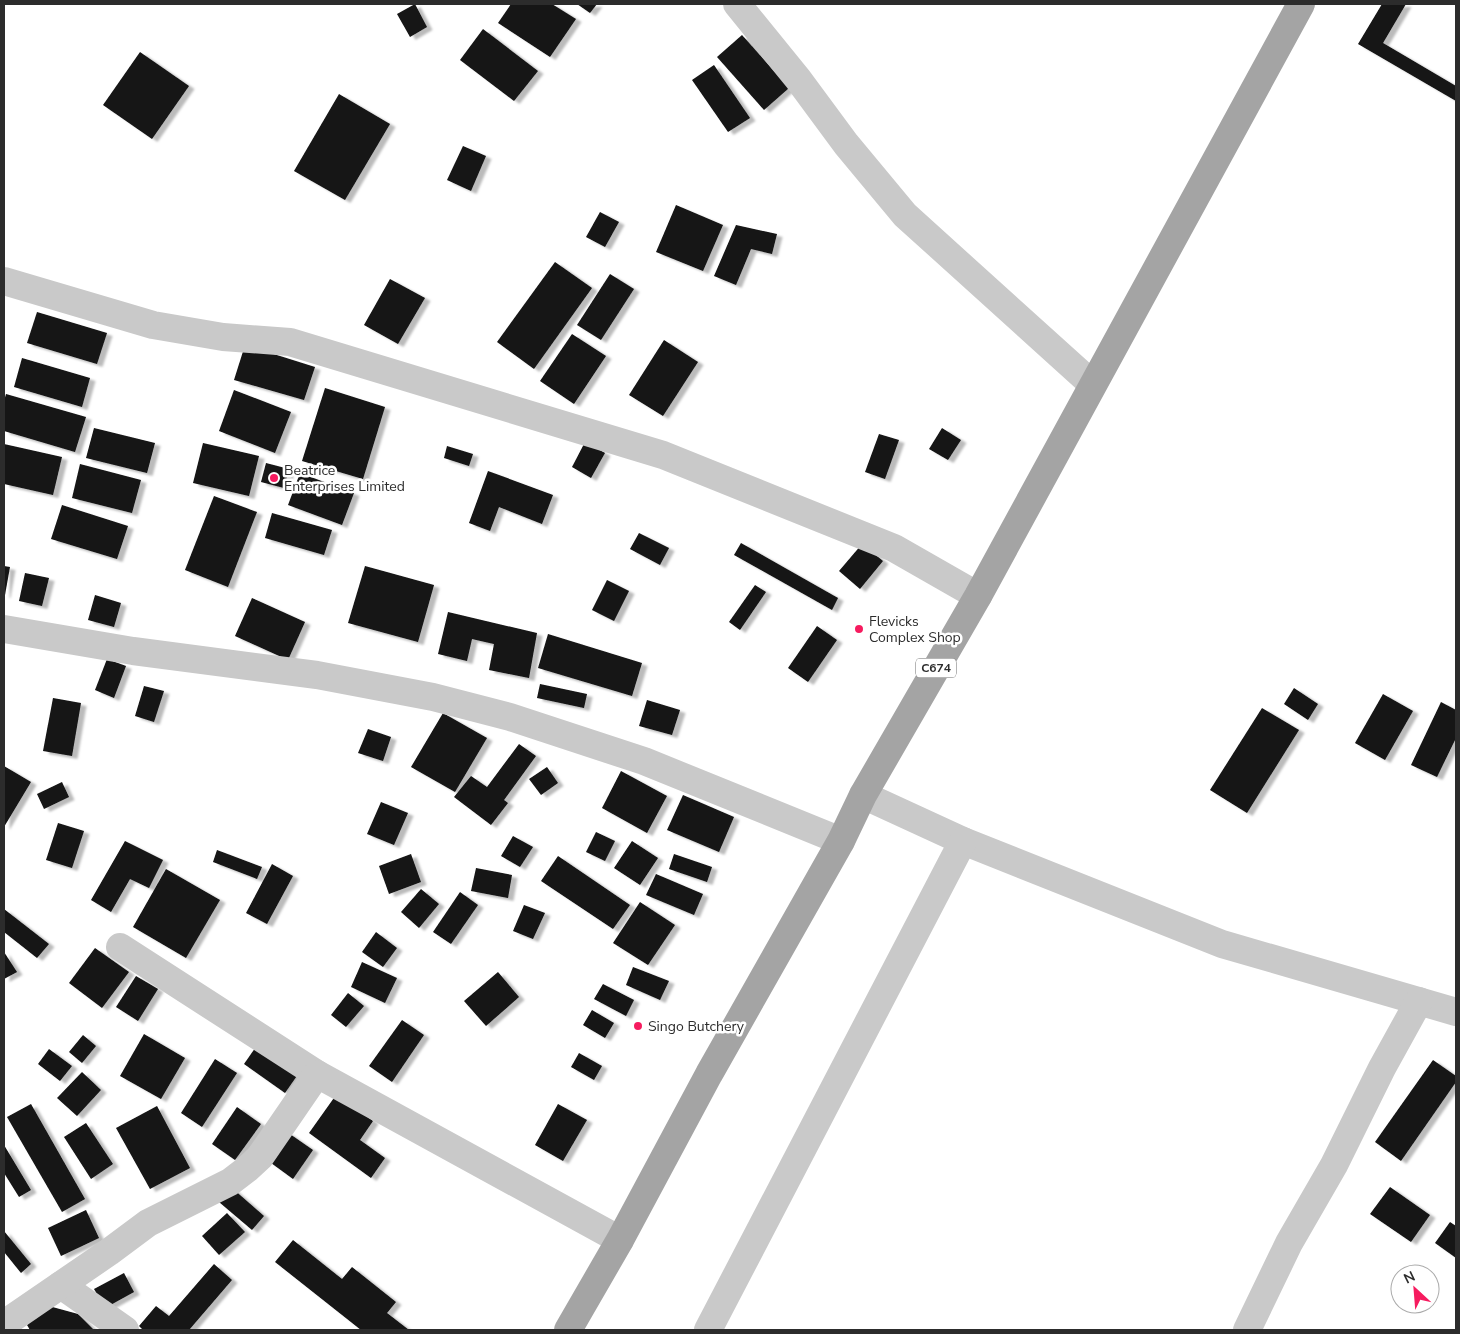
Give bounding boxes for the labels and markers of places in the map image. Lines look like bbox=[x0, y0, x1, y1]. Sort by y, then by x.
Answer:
place label: Beatrice Enterprises Limited bbox=[284, 461, 405, 496]
marker: Beatrice Enterprises Limited bbox=[268, 472, 280, 484]
place label: Flevicks Complex Shop bbox=[869, 612, 961, 647]
marker: Flevicks Complex Shop bbox=[853, 623, 865, 635]
place label: Singo Butchery bbox=[648, 1017, 745, 1036]
marker: Singo Butchery bbox=[632, 1020, 644, 1032]

